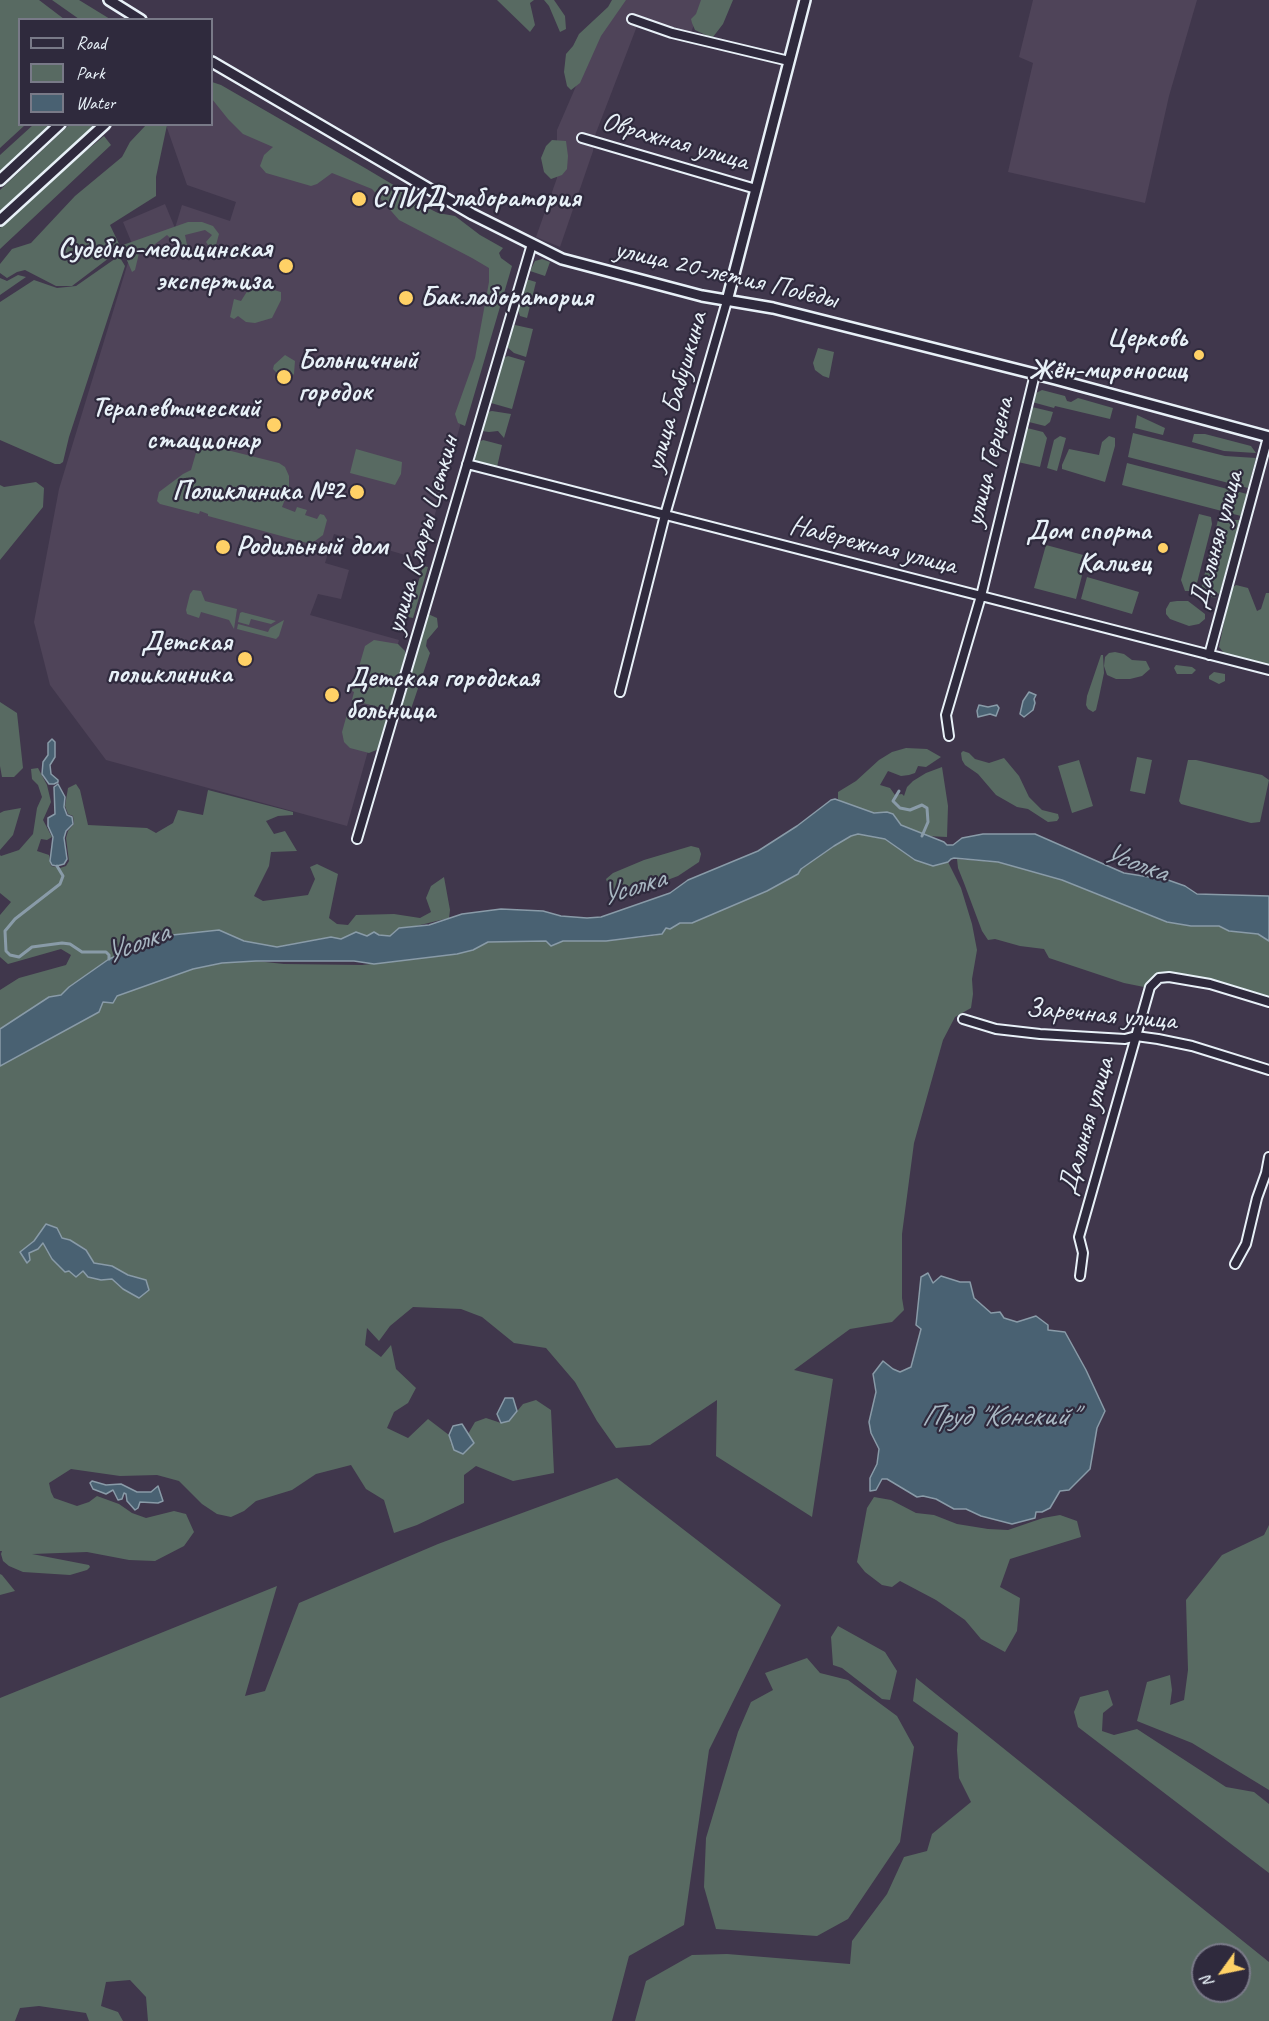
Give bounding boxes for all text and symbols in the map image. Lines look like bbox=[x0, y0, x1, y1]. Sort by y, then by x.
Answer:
legend bbox=[18, 18, 213, 126]
text: Road bbox=[76, 32, 106, 54]
text: Park bbox=[76, 62, 105, 84]
text: Water bbox=[76, 92, 115, 114]
street label: Овражная улица bbox=[598, 105, 752, 179]
place label: СПИД лаборатория bbox=[372, 182, 581, 216]
marker: СПИД лаборатория bbox=[350, 190, 368, 208]
place label: Судебно-медицинская экспертиза bbox=[58, 233, 272, 299]
street label: улица 20-летия Победы bbox=[611, 233, 841, 317]
marker: Судебно-медицинская экспертиза bbox=[277, 257, 295, 275]
place label: Бак.лаборатория bbox=[420, 281, 593, 315]
marker: Бак.лаборатория bbox=[397, 289, 415, 307]
street label: улица Бабушкина bbox=[638, 308, 716, 476]
place label: Церковь Жён-мироносиц bbox=[1029, 322, 1187, 388]
place label: Больничный городок bbox=[298, 344, 418, 410]
marker: Церковь Жён-мироносиц bbox=[1192, 348, 1206, 362]
marker: Больничный городок bbox=[275, 368, 293, 386]
place label: Терапевтический стационар bbox=[92, 392, 260, 458]
street label: улица Герцена bbox=[958, 394, 1022, 530]
marker: Терапевтический стационар bbox=[265, 416, 283, 434]
street label: улица Клары Цеткин bbox=[379, 432, 467, 638]
street label: Дальняя улица bbox=[1182, 467, 1252, 613]
place label: Поликлиника №2 bbox=[172, 475, 344, 509]
marker: Поликлиника №2 bbox=[348, 483, 366, 501]
street label: Набережная улица bbox=[786, 509, 960, 583]
place label: Дом спорта Калиец bbox=[1026, 515, 1151, 581]
place label: Родильный дом bbox=[236, 530, 388, 564]
marker: Родильный дом bbox=[214, 538, 232, 556]
marker: Дом спорта Калиец bbox=[1156, 541, 1170, 555]
place label: Детская поликлиника bbox=[106, 626, 232, 692]
marker: Детская поликлиника bbox=[236, 650, 254, 668]
place label: Детская городская больница bbox=[346, 662, 539, 728]
marker: Детская городская больница bbox=[323, 686, 341, 704]
water label: Усолка bbox=[1098, 835, 1172, 891]
water label: Усолка bbox=[596, 861, 670, 915]
water label: Усолка bbox=[100, 915, 174, 973]
street label: Заречная улица bbox=[1024, 992, 1178, 1038]
street label: Дальняя улица bbox=[1051, 1053, 1123, 1199]
water label: Пруд "Конский" bbox=[921, 1399, 1075, 1435]
north arrow bbox=[1191, 1943, 1251, 2003]
text: N bbox=[1196, 1972, 1219, 1991]

